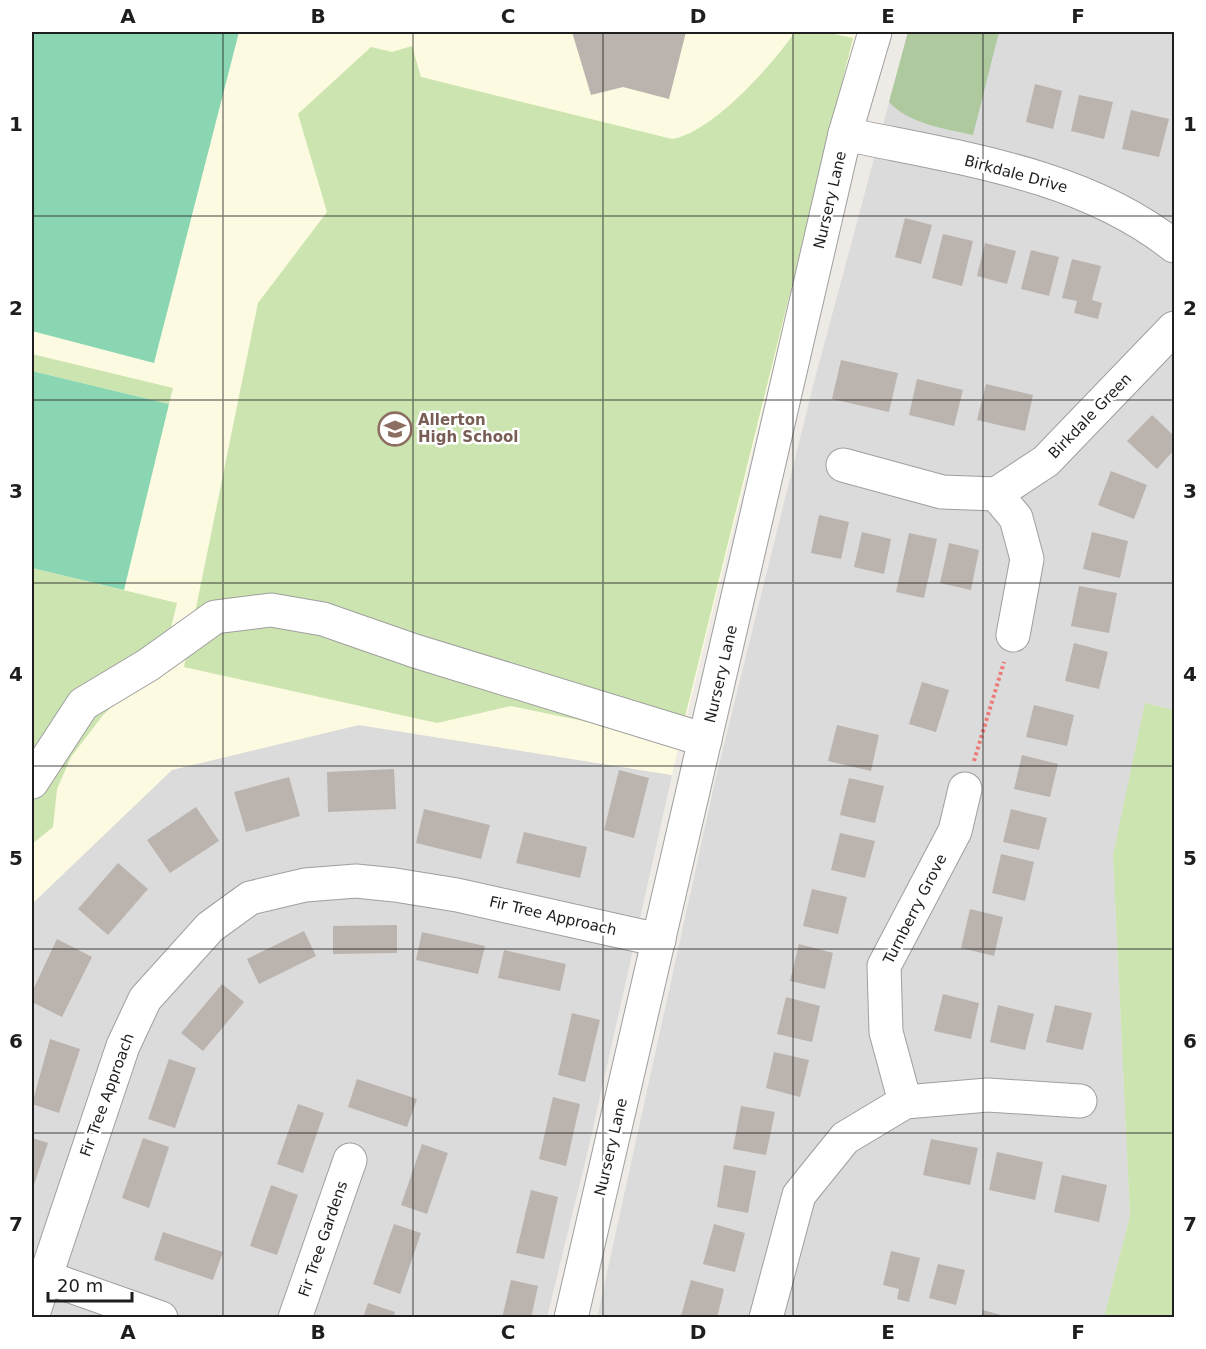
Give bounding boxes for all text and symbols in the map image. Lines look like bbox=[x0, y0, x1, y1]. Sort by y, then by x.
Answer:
text: A bbox=[120, 4, 136, 28]
text: B bbox=[310, 4, 326, 28]
text: C bbox=[501, 4, 515, 28]
text: D bbox=[690, 4, 706, 28]
text: E bbox=[881, 4, 895, 28]
text: F bbox=[1071, 4, 1085, 28]
text: 1 bbox=[9, 112, 23, 136]
text: 1 bbox=[1183, 112, 1197, 136]
street label: Nursery Lane bbox=[810, 149, 850, 251]
street label: Birkdale Drive bbox=[962, 152, 1070, 196]
text: 2 bbox=[9, 296, 23, 320]
text: 2 bbox=[1183, 296, 1197, 320]
street label: Birkdale Green bbox=[1045, 370, 1135, 462]
school or university icon: Allerton High School bbox=[377, 411, 413, 447]
place label: Allerton High School bbox=[418, 411, 518, 446]
text: 3 bbox=[9, 479, 23, 503]
text: 3 bbox=[1183, 479, 1197, 503]
street label: Nursery Lane bbox=[701, 623, 741, 725]
text: 4 bbox=[9, 662, 23, 686]
text: 4 bbox=[1183, 662, 1197, 686]
text: 5 bbox=[9, 846, 23, 870]
text: 5 bbox=[1183, 846, 1197, 870]
street label: Turnberry Grove bbox=[879, 851, 950, 968]
street label: Fir Tree Approach bbox=[488, 893, 618, 939]
text: 6 bbox=[9, 1029, 23, 1053]
text: 6 bbox=[1183, 1029, 1197, 1053]
street label: Fir Tree Approach bbox=[76, 1031, 138, 1159]
street label: Nursery Lane bbox=[591, 1096, 631, 1198]
street label: Fir Tree Gardens bbox=[295, 1178, 351, 1299]
text: 7 bbox=[9, 1212, 23, 1236]
text: 7 bbox=[1183, 1212, 1197, 1236]
scale bar bbox=[48, 1265, 132, 1303]
text: 20 m bbox=[57, 1275, 103, 1296]
text: A bbox=[120, 1320, 136, 1344]
text: B bbox=[310, 1320, 326, 1344]
text: C bbox=[501, 1320, 515, 1344]
text: D bbox=[690, 1320, 706, 1344]
text: E bbox=[881, 1320, 895, 1344]
text: F bbox=[1071, 1320, 1085, 1344]

